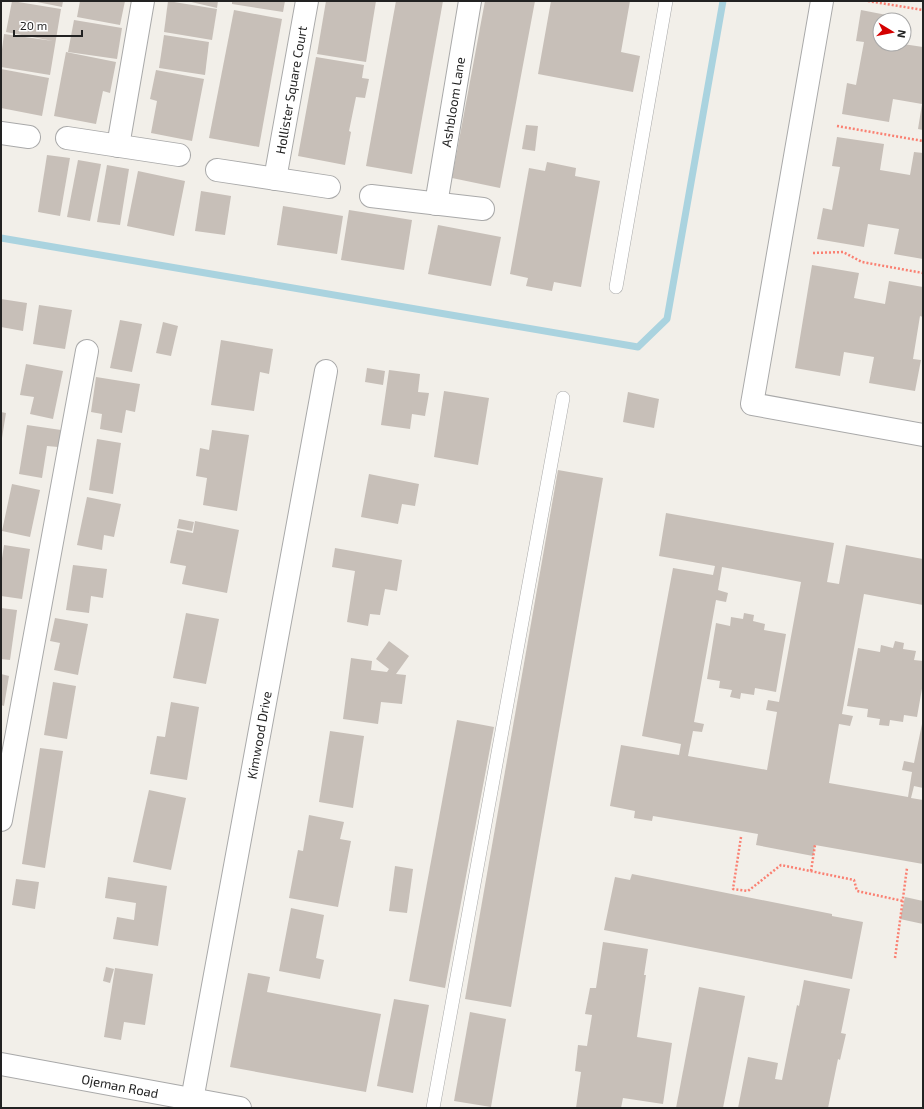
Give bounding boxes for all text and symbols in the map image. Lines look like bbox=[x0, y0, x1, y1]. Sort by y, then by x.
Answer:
scale bar bbox=[14, 12, 82, 38]
north arrow bbox=[872, 12, 912, 52]
text: 20 m bbox=[20, 18, 47, 32]
street label: Hollister Square Court bbox=[272, 25, 310, 155]
text: N bbox=[895, 29, 909, 39]
street label: Ashbloom Lane bbox=[438, 56, 468, 148]
street label: Kimwood Drive bbox=[243, 690, 275, 780]
street label: Ojeman Road bbox=[80, 1071, 160, 1101]

